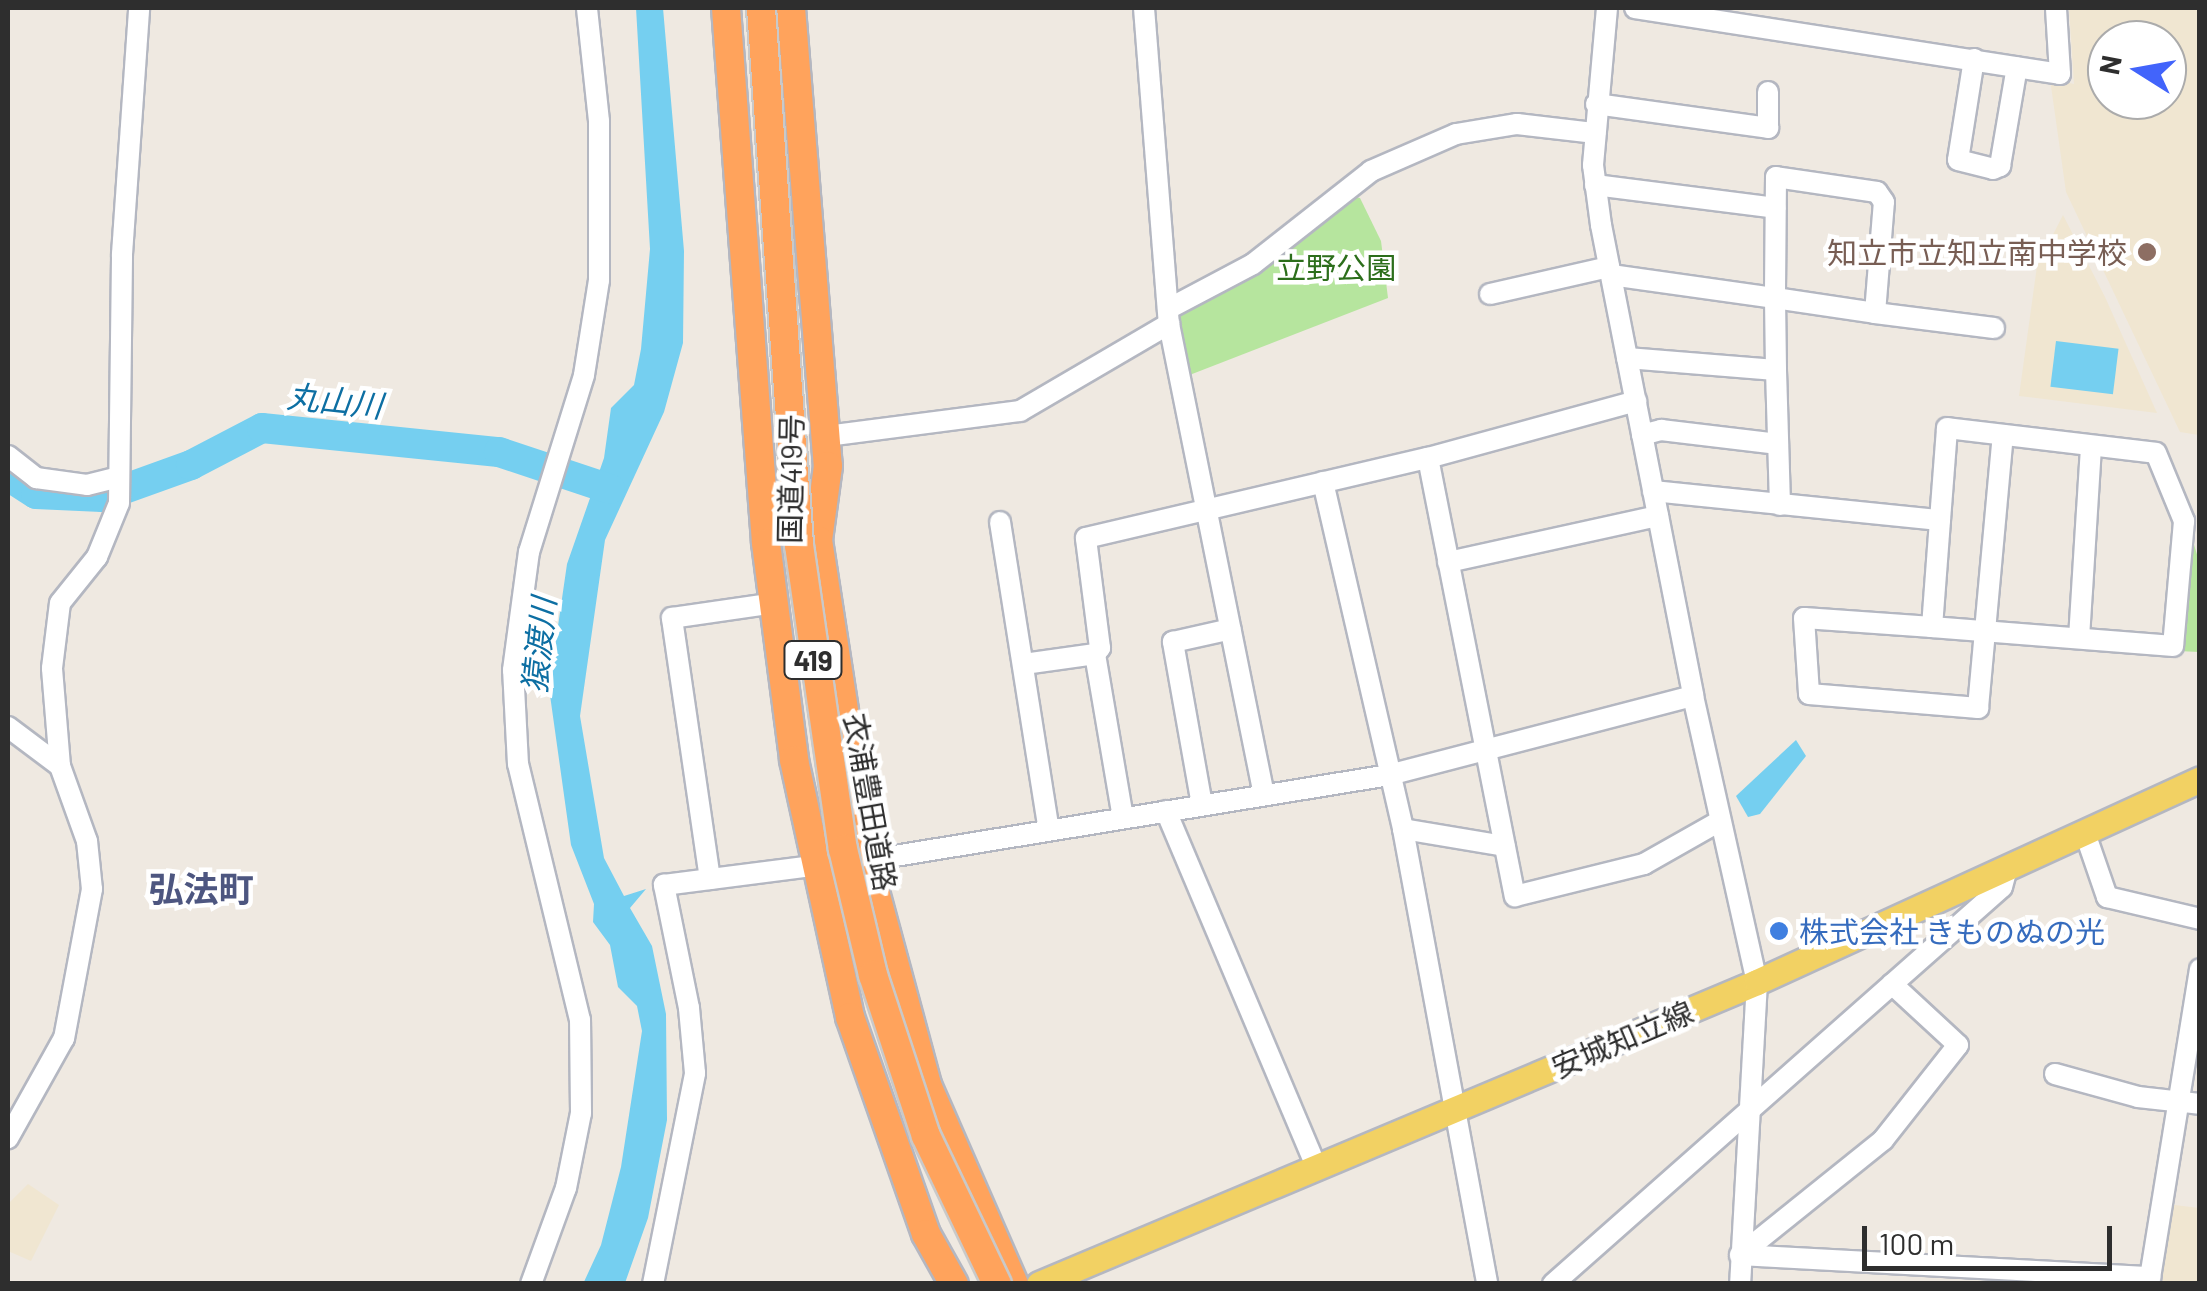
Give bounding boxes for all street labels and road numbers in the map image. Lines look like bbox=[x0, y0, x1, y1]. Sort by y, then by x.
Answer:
street label: 国道419号 bbox=[771, 414, 809, 544]
road number: 419 bbox=[783, 637, 843, 683]
street label: 衣浦豊田道路 bbox=[838, 710, 904, 894]
street label: 安城知立線 bbox=[1546, 993, 1698, 1085]

